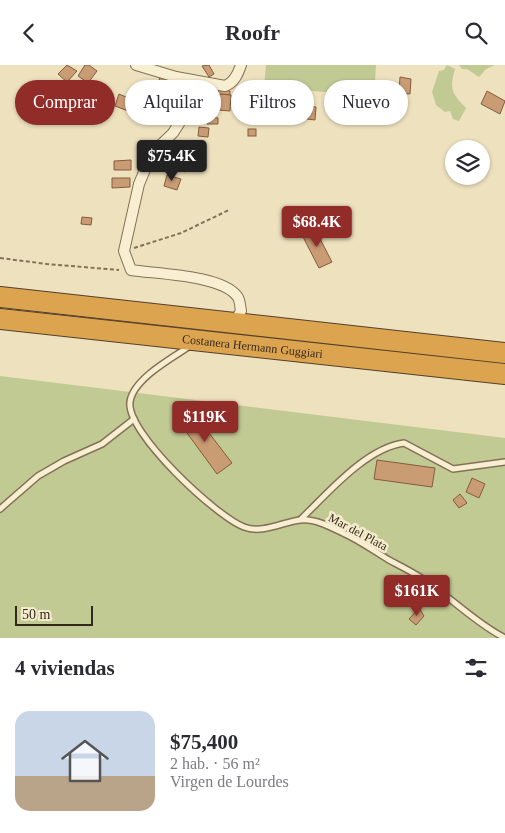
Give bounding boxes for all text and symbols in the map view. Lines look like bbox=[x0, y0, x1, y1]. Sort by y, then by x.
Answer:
icon: back bbox=[15, 19, 43, 47]
icon: search bbox=[462, 19, 490, 47]
text: Roofr bbox=[225, 20, 280, 45]
chip: Comprar bbox=[15, 80, 115, 125]
chip: Alquilar bbox=[125, 80, 221, 125]
chip: Filtros bbox=[231, 80, 314, 125]
chip: Nuevo bbox=[324, 80, 408, 125]
pin: $75.4K bbox=[131, 139, 213, 182]
map controls bbox=[445, 140, 490, 185]
button: layers bbox=[445, 140, 490, 185]
text: $75.4K bbox=[148, 147, 196, 164]
pin: $68.4K bbox=[276, 205, 358, 248]
text: $68.4K bbox=[293, 213, 341, 230]
street label: Costanera Hermann Guggiari bbox=[181, 332, 324, 361]
pin: $119K bbox=[170, 401, 240, 443]
text: $119K bbox=[183, 408, 227, 425]
street label: Mar del Plata bbox=[326, 511, 390, 554]
pin: $161K bbox=[382, 575, 452, 617]
text: $161K bbox=[395, 582, 439, 599]
scale bar bbox=[15, 603, 92, 626]
text: 50 m bbox=[22, 607, 50, 622]
icon: filters bbox=[462, 654, 490, 682]
text: 4 viviendas bbox=[15, 656, 115, 680]
text: $75,400 bbox=[170, 730, 238, 754]
icon: home bbox=[55, 731, 115, 791]
text: 2 hab. · 56 m² bbox=[170, 755, 260, 772]
text: Virgen de Lourdes bbox=[170, 773, 289, 790]

